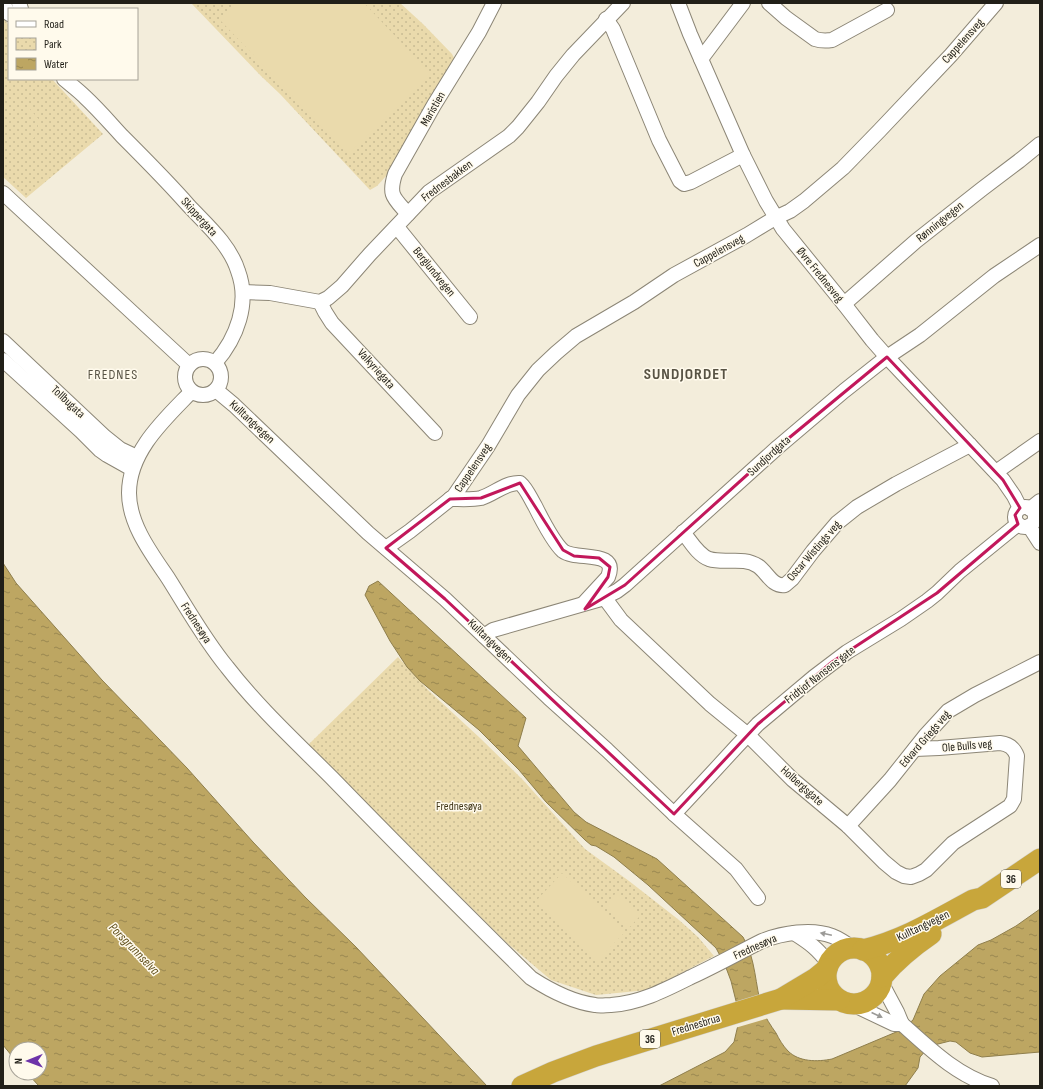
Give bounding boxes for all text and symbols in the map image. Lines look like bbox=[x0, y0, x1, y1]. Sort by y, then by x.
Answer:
legend bbox=[8, 8, 138, 80]
street label: Cappelensveg bbox=[939, 15, 987, 67]
text: Road bbox=[44, 17, 64, 32]
text: Park bbox=[44, 37, 62, 52]
text: Water bbox=[44, 57, 68, 72]
street label: Maristien bbox=[417, 89, 449, 129]
street label: Frednesbakken bbox=[418, 157, 476, 205]
street label: Skippergata bbox=[178, 194, 221, 240]
street label: Rønningvegen bbox=[913, 198, 967, 246]
street label: Cappelensveg bbox=[691, 231, 747, 271]
street label: Berglundvegen bbox=[409, 244, 459, 300]
street label: Øvre Frednesveg bbox=[793, 244, 847, 306]
street label: Valkyriegata bbox=[354, 346, 398, 393]
district label: SUNDJORDET bbox=[644, 365, 728, 384]
district label: FREDNES bbox=[88, 366, 138, 383]
street label: Tollbugata bbox=[48, 383, 88, 422]
street label: Kulltangvegen bbox=[226, 397, 278, 447]
street label: Sundjordgata bbox=[744, 432, 794, 479]
street label: Cappelensveg bbox=[451, 441, 495, 495]
street label: Oscar Wistings veg bbox=[784, 517, 845, 584]
street label: Frednesøya bbox=[177, 600, 215, 647]
street label: Kulltangvegen bbox=[464, 616, 516, 666]
street label: Fridtjof Nansens gate bbox=[782, 643, 858, 707]
street label: Edvard Griegs veg bbox=[896, 707, 954, 771]
street label: Ole Bulls veg bbox=[941, 736, 993, 756]
street label: Holbergsgate bbox=[777, 763, 827, 809]
park label: Frednesøya bbox=[436, 799, 482, 814]
road number: 36 bbox=[1001, 870, 1021, 888]
street label: Kulltangvegen bbox=[894, 907, 952, 945]
water label: Porsgrunnselva bbox=[105, 920, 163, 979]
street label: Frednesøya bbox=[731, 931, 779, 963]
one-way arrow bbox=[820, 931, 832, 937]
street label: Frednesbrua bbox=[670, 1010, 722, 1039]
one-way arrow bbox=[871, 1012, 883, 1018]
road number: 36 bbox=[640, 1030, 660, 1048]
north arrow bbox=[8, 1041, 48, 1081]
text: N bbox=[12, 1058, 25, 1064]

